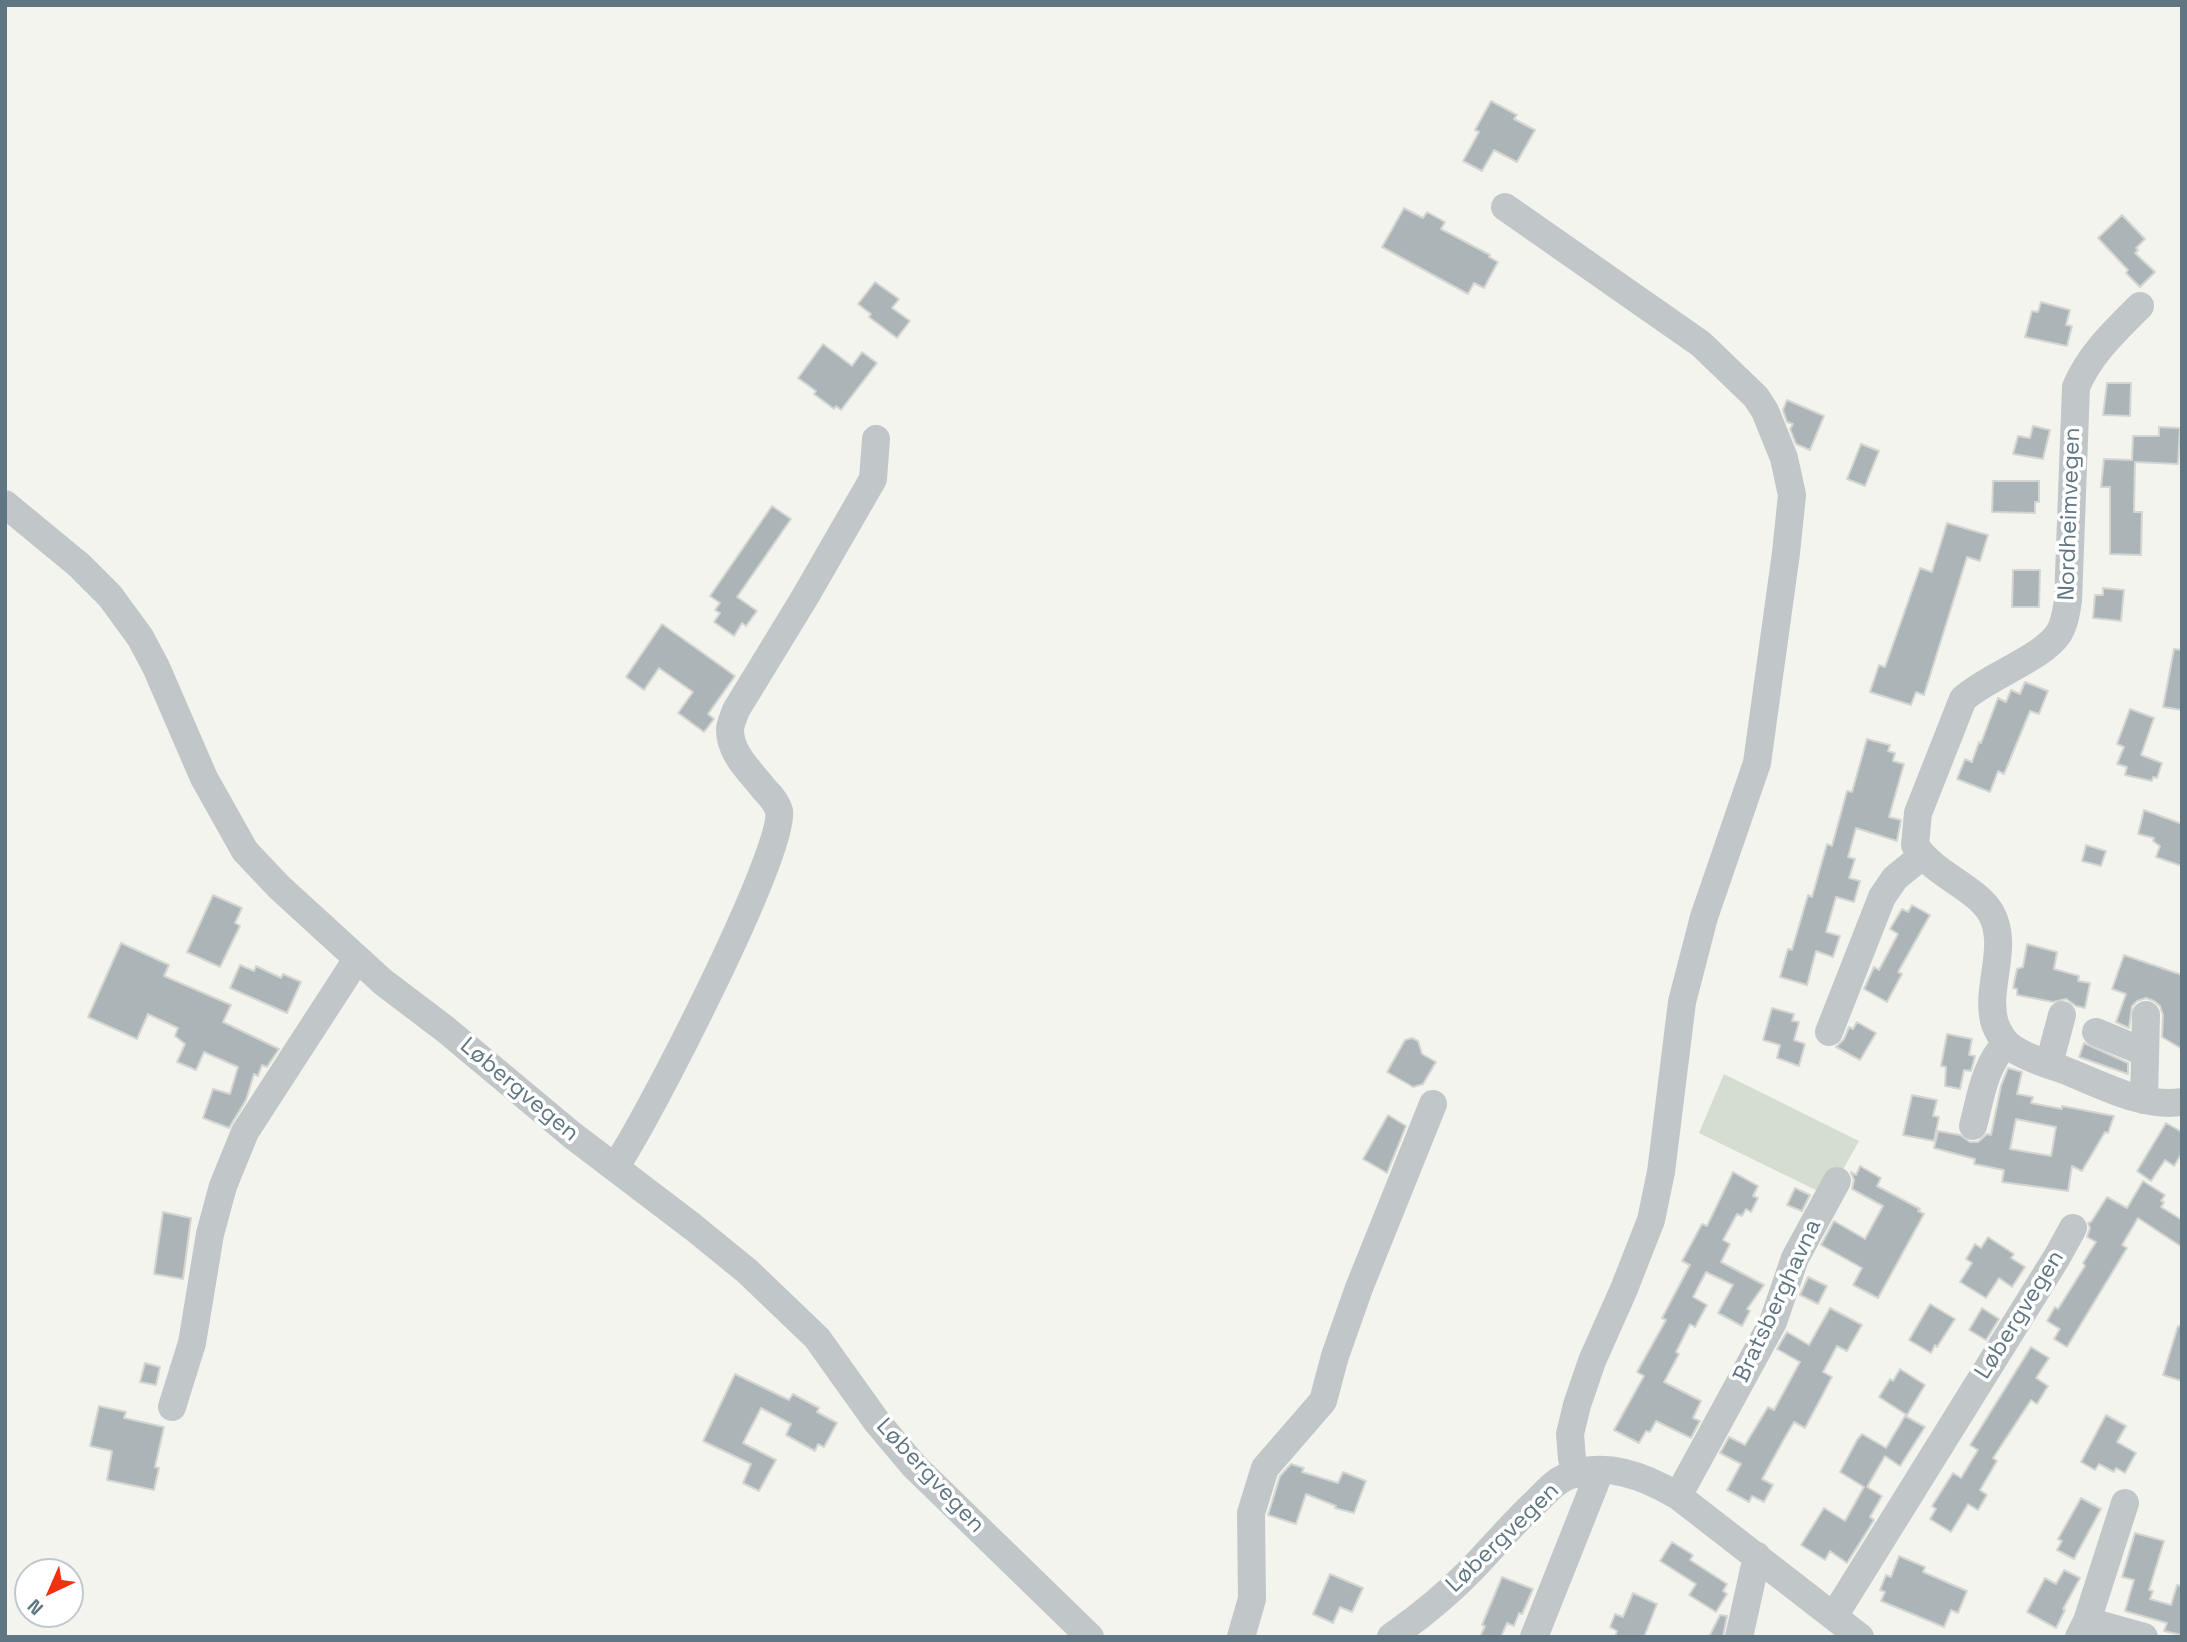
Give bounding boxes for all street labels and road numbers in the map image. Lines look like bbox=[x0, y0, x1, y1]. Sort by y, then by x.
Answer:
street label: Nordheimvegen bbox=[2053, 427, 2087, 601]
street label: Løbergvegen bbox=[454, 1032, 584, 1148]
street label: Bratsberghavna bbox=[1728, 1215, 1828, 1387]
street label: Løbergvegen bbox=[1970, 1246, 2070, 1384]
street label: Løbergvegen bbox=[870, 1413, 990, 1539]
street label: Løbergvegen bbox=[1441, 1477, 1565, 1599]

